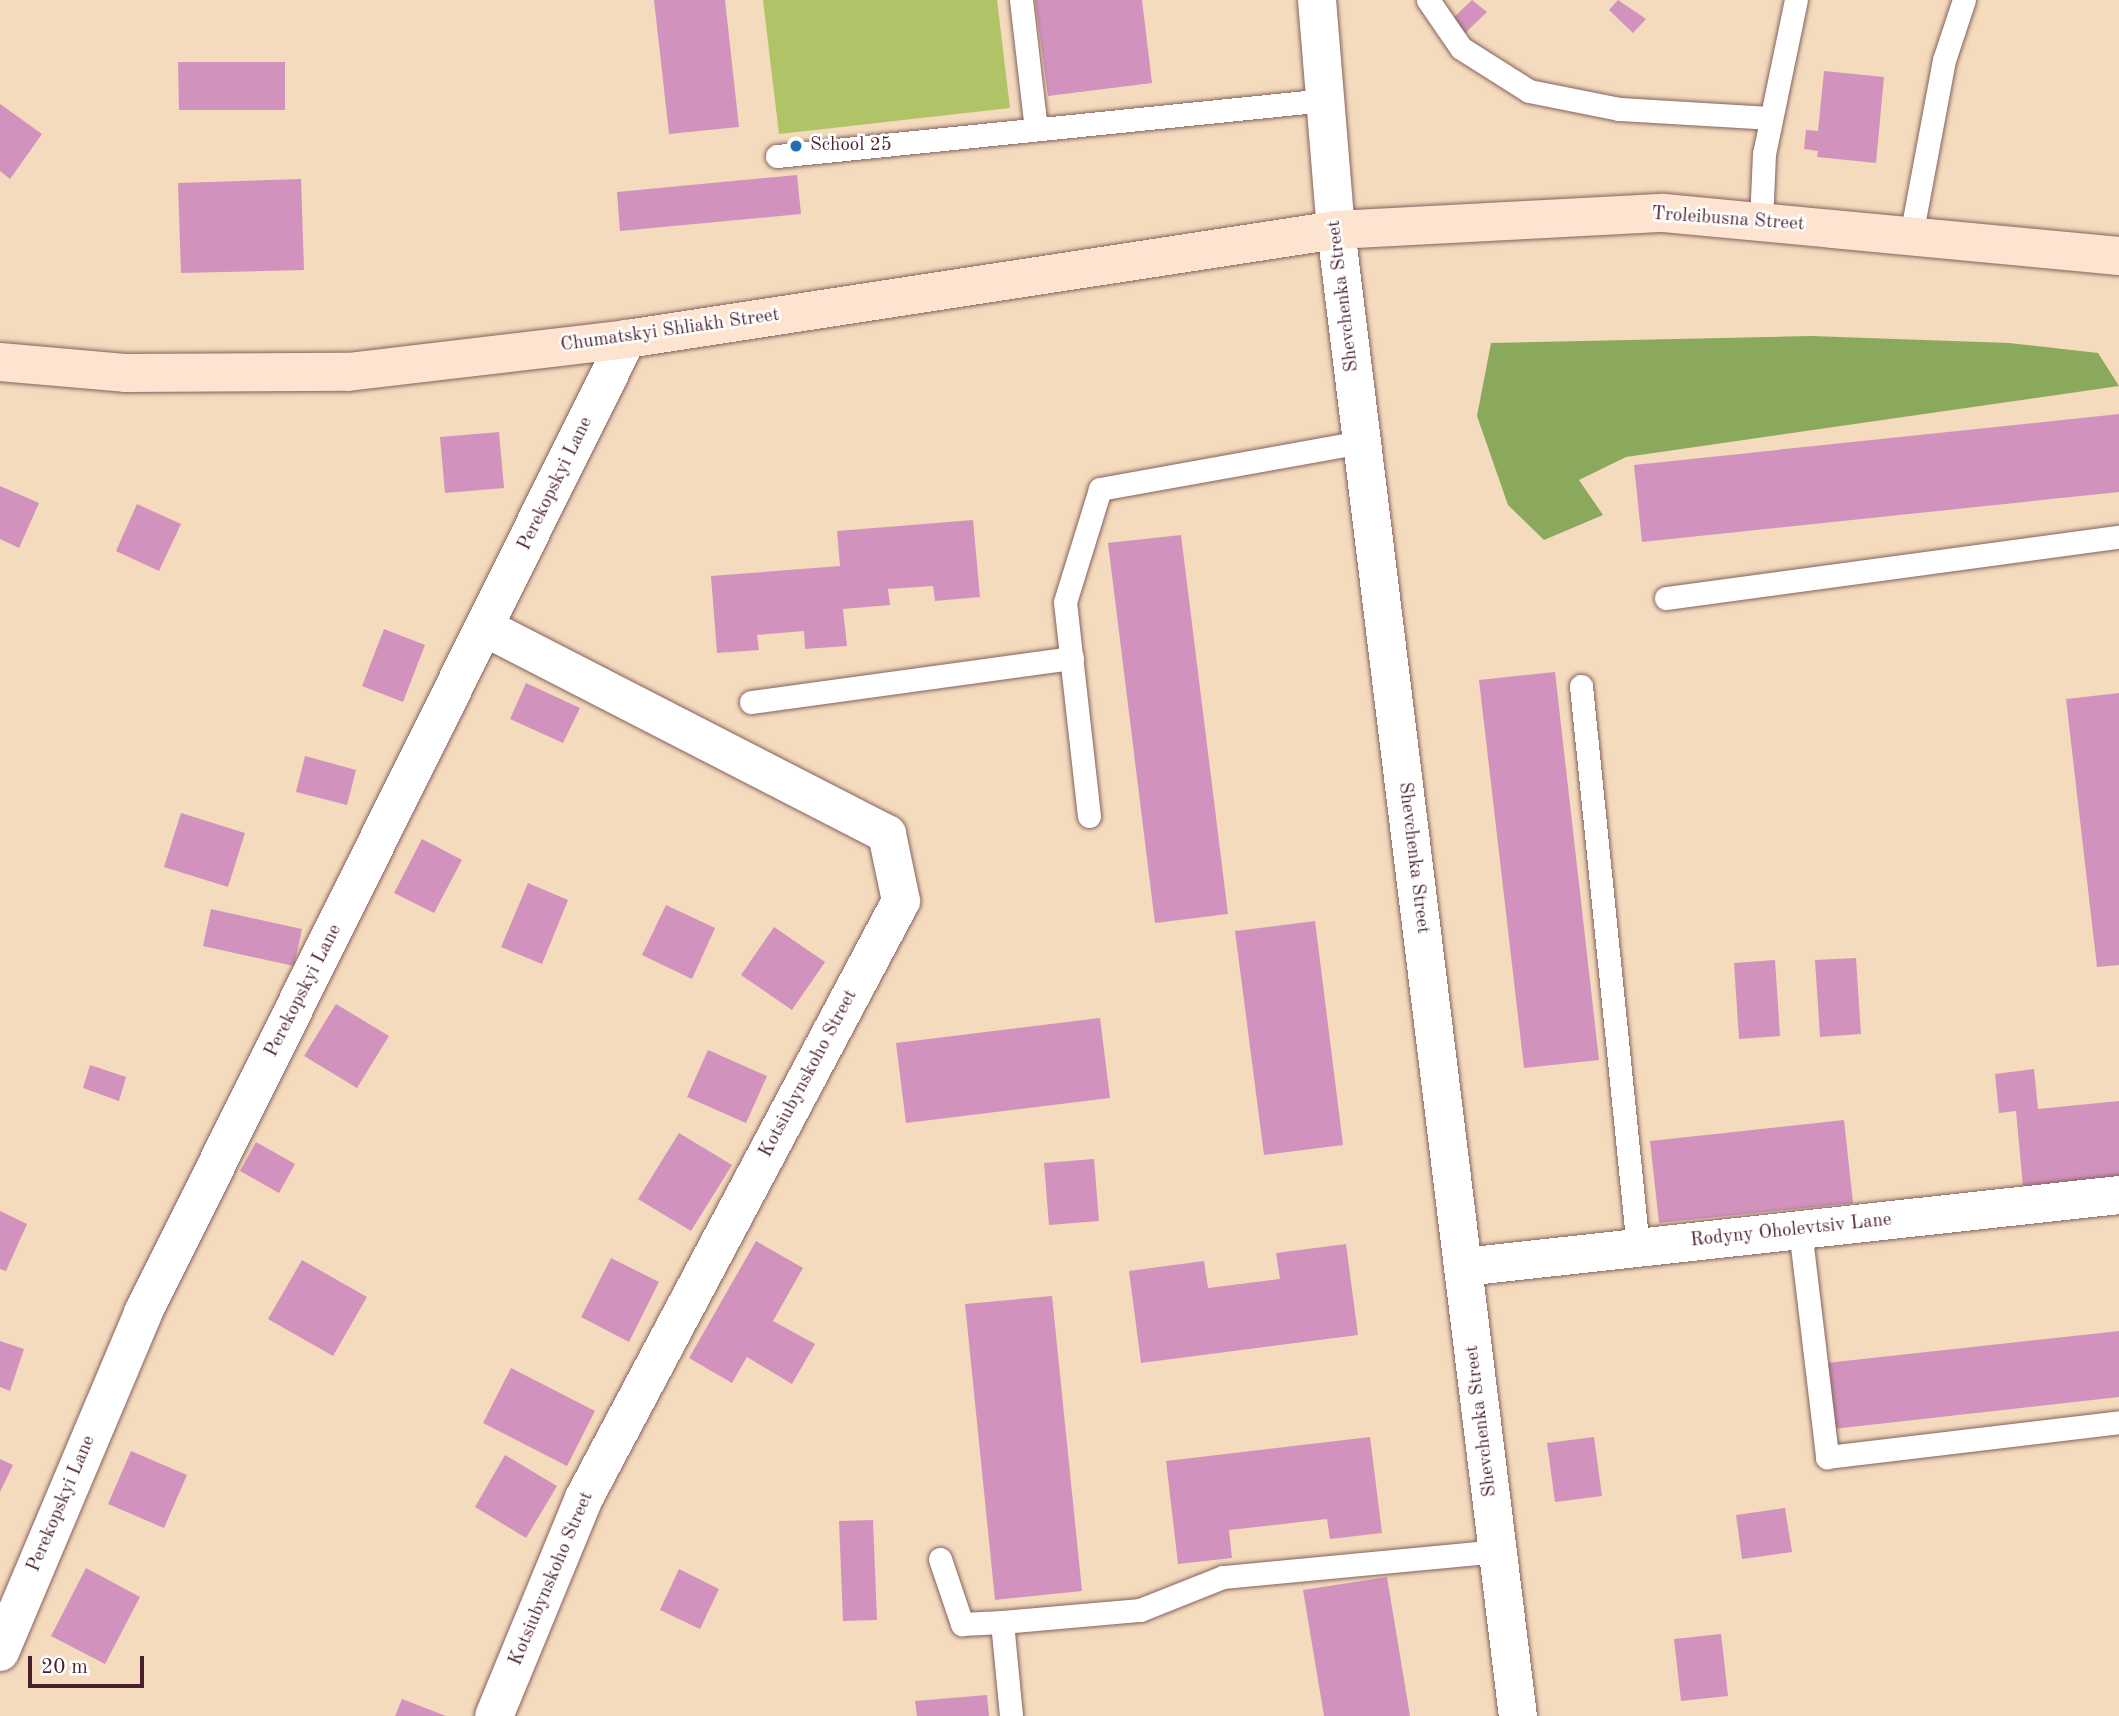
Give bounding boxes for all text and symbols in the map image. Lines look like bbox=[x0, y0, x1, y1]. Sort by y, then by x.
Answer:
place label: School 25 bbox=[810, 135, 892, 157]
marker: School 25 bbox=[788, 138, 804, 154]
street label: Troleibusna Street bbox=[1651, 203, 1805, 237]
street label: Shevchenka Street bbox=[1323, 219, 1365, 373]
street label: Chumatskyi Shliakh Street bbox=[559, 304, 781, 358]
street label: Perekopskyi Lane bbox=[514, 413, 598, 555]
street label: Shevchenka Street bbox=[1392, 781, 1434, 935]
street label: Perekopskyi Lane bbox=[261, 921, 347, 1061]
street label: Kotsiubynskoho Street bbox=[755, 986, 863, 1162]
street label: Rodyny Oholevtsiv Lane bbox=[1689, 1209, 1893, 1253]
street label: Shevchenka Street bbox=[1461, 1344, 1503, 1498]
street label: Perekopskyi Lane bbox=[23, 1432, 101, 1576]
street label: Kotsiubynskoho Street bbox=[505, 1488, 599, 1670]
scale bar bbox=[32, 1642, 147, 1686]
text: 20 m bbox=[41, 1657, 88, 1678]

